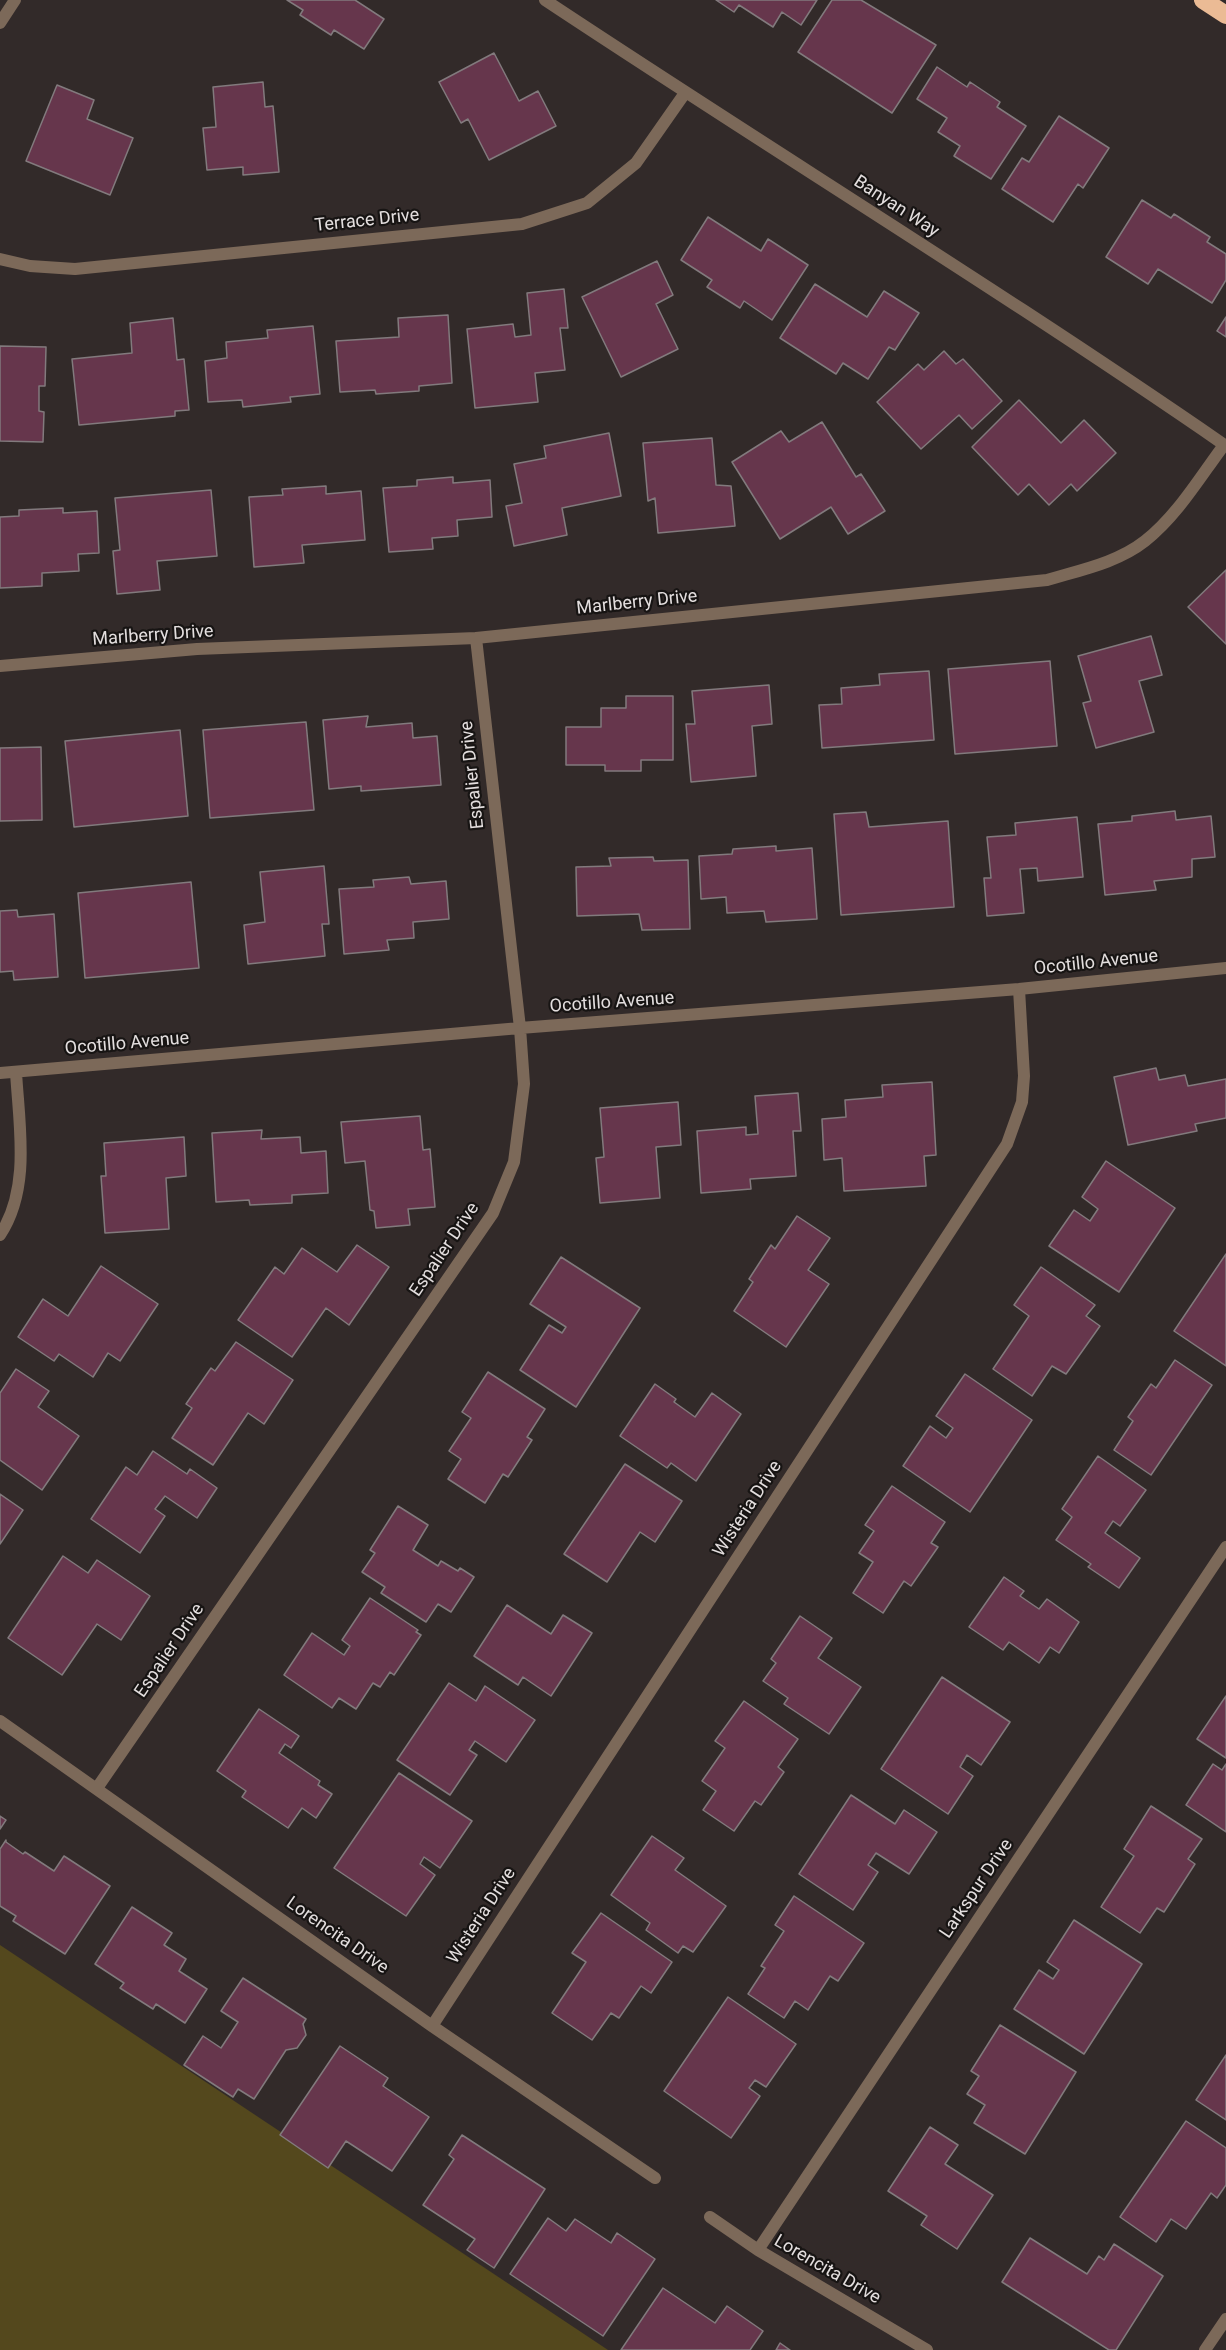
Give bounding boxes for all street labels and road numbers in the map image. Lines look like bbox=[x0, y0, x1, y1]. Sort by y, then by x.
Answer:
street label: Banyan Way bbox=[849, 171, 943, 243]
street label: Terrace Drive bbox=[314, 205, 420, 237]
street label: Marlberry Drive bbox=[575, 586, 699, 620]
street label: Marlberry Drive bbox=[92, 621, 214, 651]
street label: Espalier Drive bbox=[457, 720, 489, 830]
street label: Ocotillo Avenue bbox=[1033, 946, 1159, 980]
street label: Ocotillo Avenue bbox=[549, 988, 675, 1018]
street label: Ocotillo Avenue bbox=[64, 1028, 190, 1060]
street label: Espalier Drive bbox=[406, 1199, 484, 1301]
street label: Wisteria Drive bbox=[709, 1457, 787, 1561]
street label: Espalier Drive bbox=[131, 1600, 209, 1702]
street label: Larkspur Drive bbox=[936, 1835, 1018, 1943]
street label: Wisteria Drive bbox=[443, 1864, 521, 1968]
street label: Lorencita Drive bbox=[282, 1893, 392, 1979]
street label: Lorencita Drive bbox=[770, 2231, 884, 2309]

